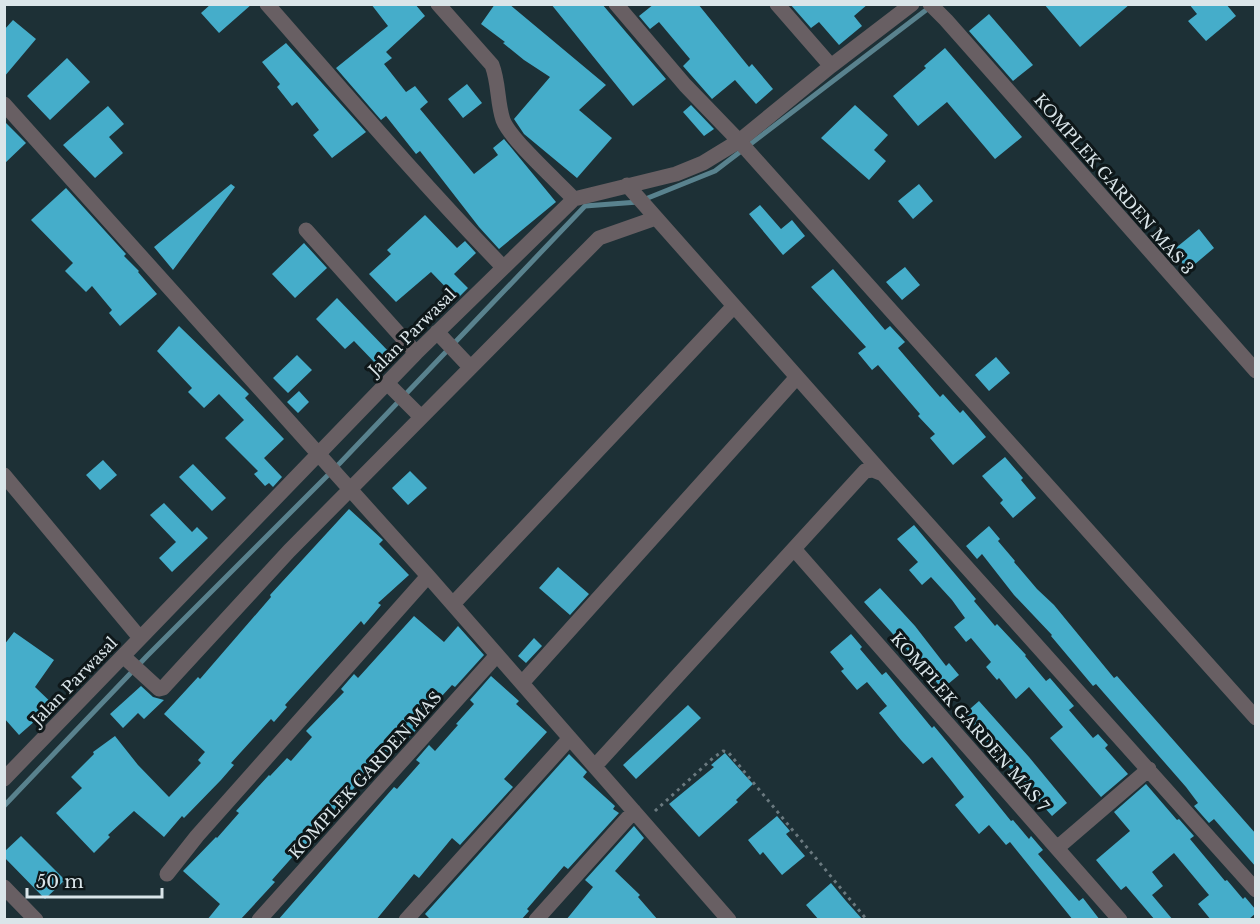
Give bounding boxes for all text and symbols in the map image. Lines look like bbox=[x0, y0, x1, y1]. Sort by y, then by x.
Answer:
street label: KOMPLEK GARDEN MAS 3 bbox=[1030, 90, 1198, 278]
street label: Jalan Parwasal bbox=[363, 284, 460, 381]
street label: KOMPLEK GARDEN MAS 7 bbox=[887, 628, 1054, 816]
street label: Jalan Parwasal bbox=[25, 633, 121, 731]
street label: KOMPLEK GARDEN MAS bbox=[284, 687, 446, 863]
scale bar bbox=[27, 861, 162, 899]
text: 50 m bbox=[36, 871, 84, 893]

